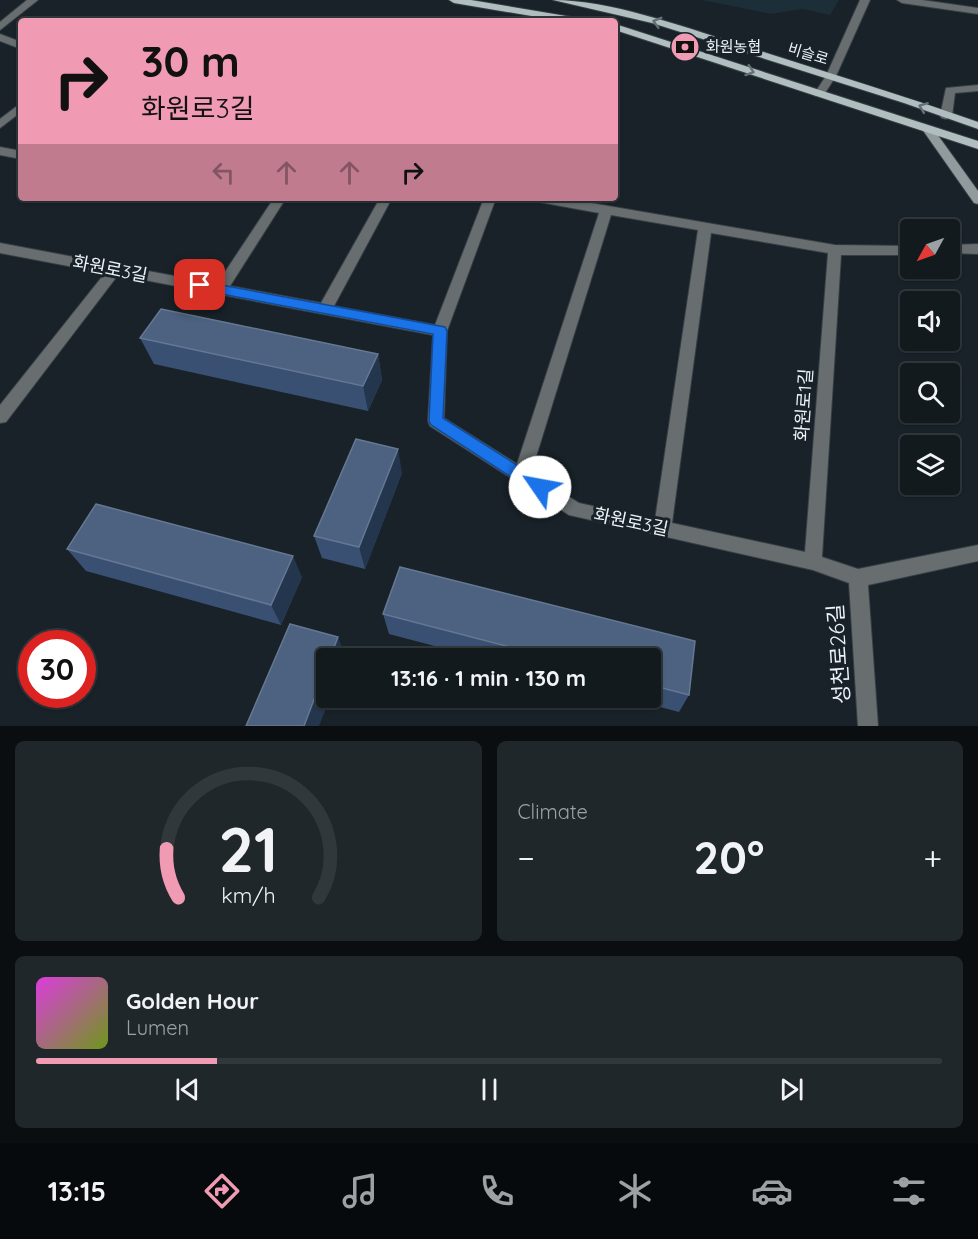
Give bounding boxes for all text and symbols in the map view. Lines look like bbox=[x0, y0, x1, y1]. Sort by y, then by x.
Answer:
one-way arrow bbox=[652, 17, 662, 30]
bank icon: 화원농협 bbox=[669, 31, 701, 63]
text: 30 m bbox=[141, 35, 240, 88]
place label: 화원농협 bbox=[706, 37, 761, 56]
street label: 비슬로 bbox=[786, 38, 831, 69]
icon: right bbox=[42, 42, 120, 120]
one-way arrow bbox=[744, 64, 755, 77]
text: 화원로3길 bbox=[141, 91, 255, 125]
one-way arrow bbox=[918, 102, 929, 114]
icon: left bbox=[207, 156, 240, 189]
icon: ahead bbox=[270, 156, 303, 189]
icon: ahead bbox=[333, 156, 366, 189]
icon: right bbox=[396, 156, 429, 189]
north arrow bbox=[900, 219, 960, 279]
map controls bbox=[900, 219, 960, 495]
street label: 화원로3길 bbox=[71, 250, 149, 287]
pin bbox=[174, 259, 225, 310]
icon: arrive bbox=[183, 268, 216, 301]
button: sound bbox=[900, 291, 960, 351]
button: search bbox=[900, 363, 960, 423]
street label: 화원로1길 bbox=[789, 368, 818, 442]
button: layers bbox=[900, 435, 960, 495]
position arrow bbox=[508, 455, 572, 519]
street label: 화원로3길 bbox=[592, 502, 671, 541]
street label: 성천로26길 bbox=[822, 603, 854, 705]
speed limit sign: 30 bbox=[18, 630, 96, 708]
text: 13:16 · 1 min · 130 m bbox=[391, 664, 586, 692]
text: Climate bbox=[518, 799, 588, 824]
text: 21 bbox=[218, 810, 278, 888]
text: 20° bbox=[694, 829, 764, 885]
text: − bbox=[518, 837, 535, 878]
text: + bbox=[923, 837, 942, 878]
text: km/h bbox=[221, 882, 275, 908]
text: Golden Hour bbox=[126, 987, 259, 1015]
text: Lumen bbox=[126, 1015, 189, 1040]
icon: previous bbox=[171, 1073, 204, 1106]
icon: pause bbox=[473, 1073, 506, 1106]
icon: next bbox=[775, 1073, 808, 1106]
icon: directions bbox=[201, 1170, 243, 1212]
icon: music bbox=[339, 1170, 381, 1212]
icon: phone bbox=[476, 1170, 518, 1212]
icon: climate bbox=[614, 1170, 656, 1212]
icon: car bbox=[751, 1170, 793, 1212]
icon: filters bbox=[888, 1170, 930, 1212]
text: 13:15 bbox=[48, 1174, 106, 1208]

